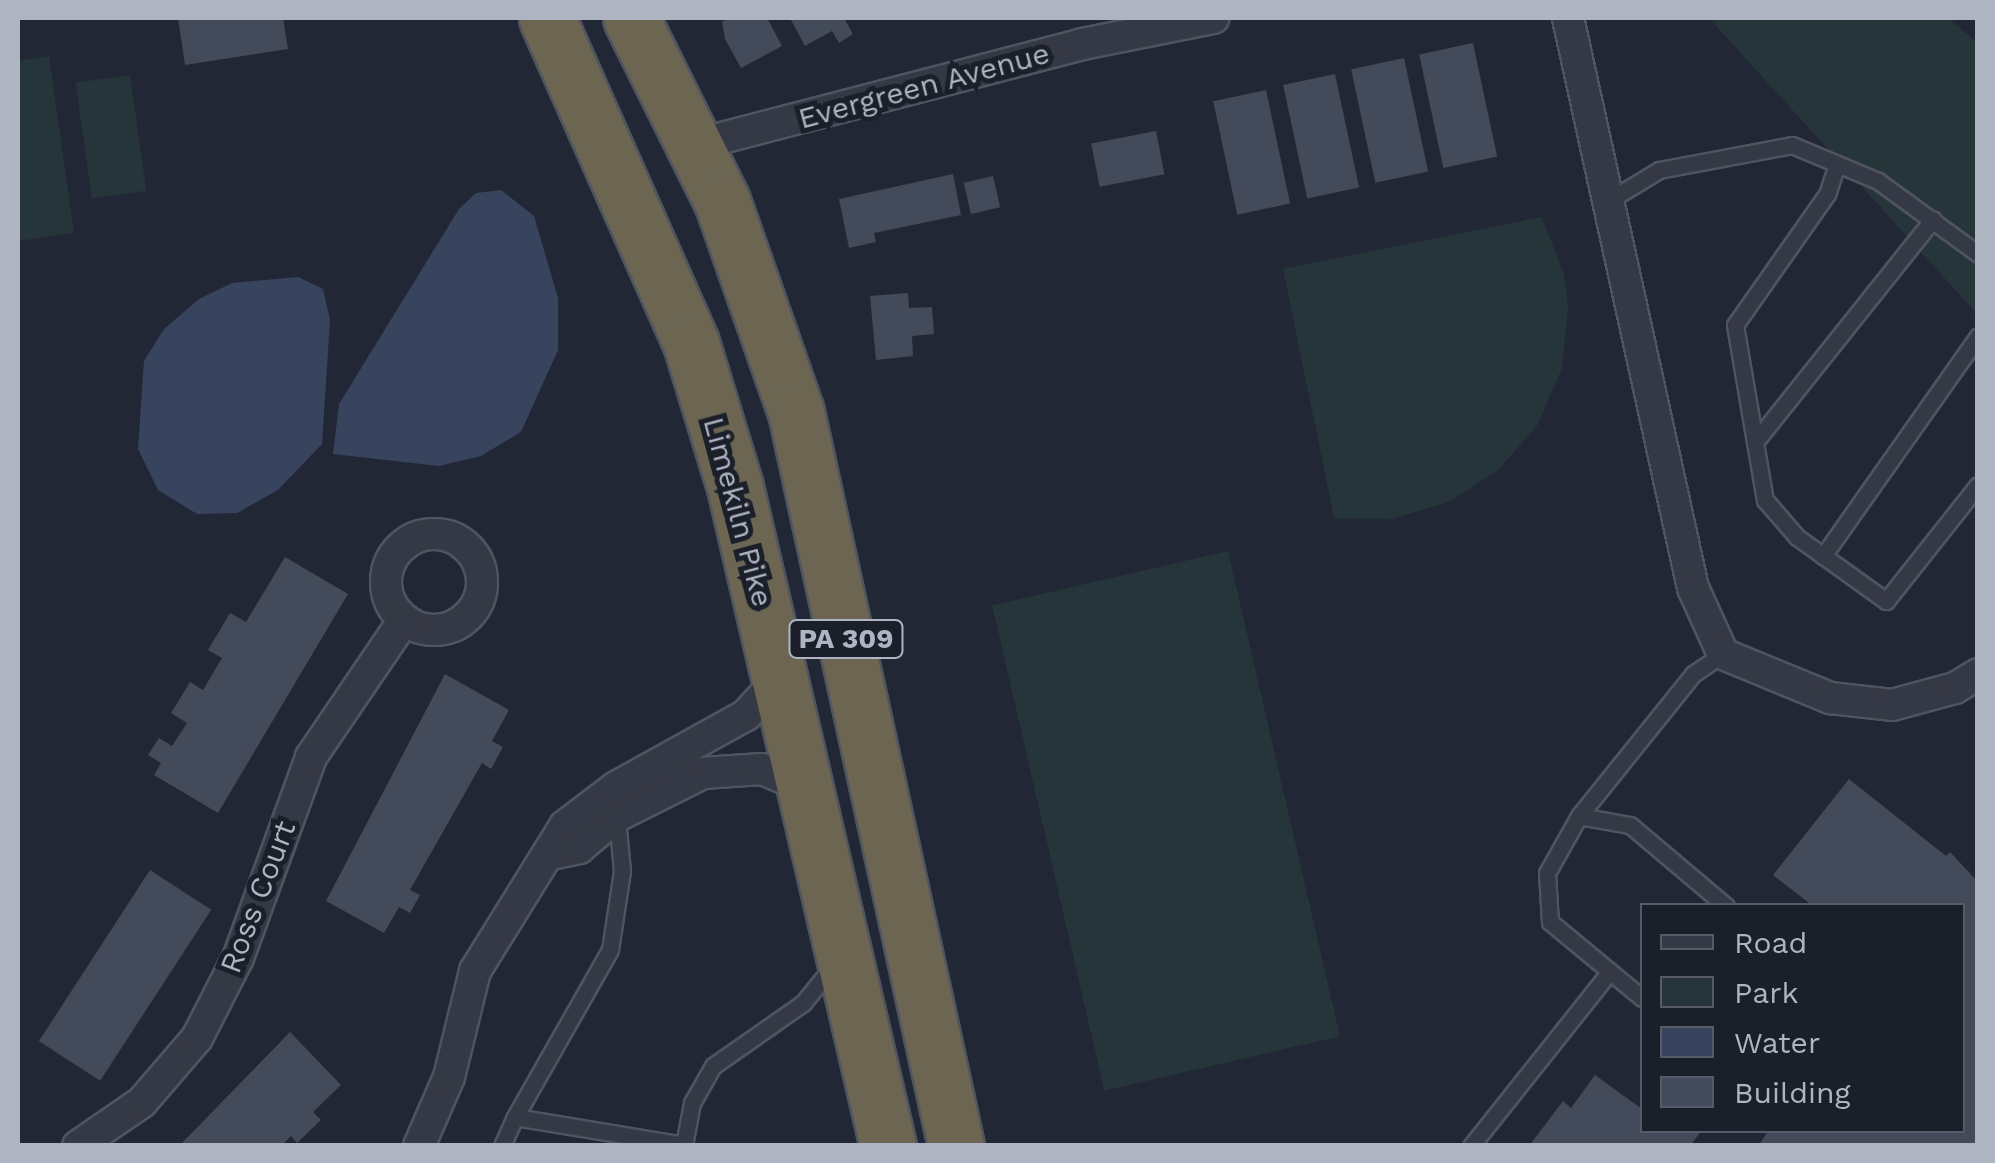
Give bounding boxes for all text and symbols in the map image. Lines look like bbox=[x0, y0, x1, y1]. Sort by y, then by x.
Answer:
street label: Evergreen Avenue bbox=[794, 35, 1054, 137]
street label: Limekiln Pike bbox=[695, 413, 781, 611]
road number: PA 309 bbox=[786, 616, 906, 662]
street label: Ross Court bbox=[212, 816, 304, 978]
legend bbox=[1640, 903, 1965, 1133]
text: Road bbox=[1734, 925, 1807, 960]
text: Park bbox=[1734, 975, 1799, 1010]
text: Water bbox=[1734, 1025, 1820, 1060]
text: Building bbox=[1734, 1075, 1851, 1110]

